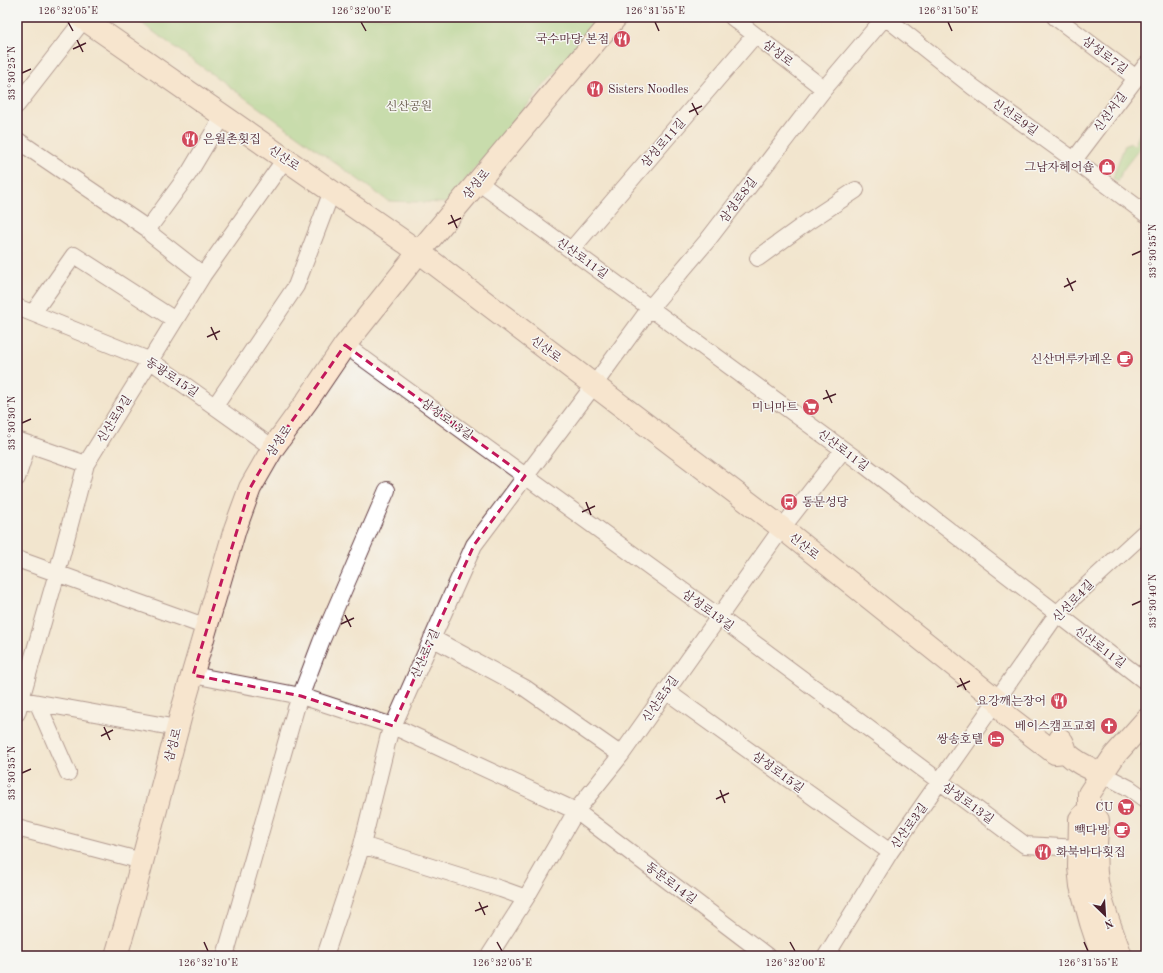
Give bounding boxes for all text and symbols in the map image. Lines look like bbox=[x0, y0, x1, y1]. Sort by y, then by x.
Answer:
text: 126°32'05"E bbox=[38, 6, 98, 16]
text: 126°32'00"E bbox=[331, 6, 391, 16]
text: 126°31'55"E bbox=[625, 6, 685, 16]
text: 126°31'50"E bbox=[918, 6, 978, 16]
restaurant icon: 국수마당 본점 bbox=[612, 29, 632, 49]
place label: 국수마당 본점 bbox=[536, 33, 609, 46]
street label: 삼성로7길 bbox=[1079, 34, 1130, 77]
street label: 삼성로 bbox=[760, 38, 796, 69]
text: 33°30'25"N bbox=[7, 45, 17, 100]
restaurant icon: Sisters Noodles bbox=[585, 79, 605, 99]
place label: Sisters Noodles bbox=[608, 84, 688, 96]
street label: 신선서길 bbox=[1091, 90, 1130, 135]
street label: 신선로9길 bbox=[989, 96, 1040, 138]
park label: 신산공원 bbox=[386, 100, 432, 113]
street label: 삼성로11길 bbox=[639, 116, 688, 170]
restaurant icon: 은월촌횟집 bbox=[180, 129, 200, 149]
place label: 은월촌횟집 bbox=[203, 132, 261, 146]
street label: 신산로 bbox=[266, 143, 302, 174]
shop icon: 그남자헤어숍 bbox=[1097, 157, 1117, 177]
place label: 그남자헤어숍 bbox=[1024, 160, 1094, 174]
street label: 삼성로 bbox=[460, 167, 493, 202]
street label: 삼성로8길 bbox=[717, 175, 760, 226]
text: 33°30'35"N bbox=[1148, 223, 1158, 278]
street label: 신산로11길 bbox=[553, 235, 610, 281]
street label: 신산로 bbox=[528, 334, 564, 365]
cafe icon: 신산머루카페온 bbox=[1115, 349, 1135, 369]
place label: 신산머루카페온 bbox=[1031, 353, 1112, 366]
street label: 동광로15길 bbox=[143, 355, 200, 400]
street label: 신산로9길 bbox=[95, 393, 134, 445]
text: 33°30'30"N bbox=[7, 395, 17, 450]
street label: 삼성로13길 bbox=[418, 396, 475, 442]
supermarket icon: 미니마트 bbox=[801, 397, 821, 417]
place label: 미니마트 bbox=[752, 401, 798, 414]
street label: 삼성로 bbox=[264, 423, 295, 459]
street label: 신산로11길 bbox=[815, 427, 871, 474]
bus stop icon: 동문성당 bbox=[779, 492, 799, 512]
place label: 동문성당 bbox=[802, 496, 849, 509]
street label: 신산로 bbox=[786, 530, 822, 563]
text: 33°30'40"N bbox=[1148, 573, 1158, 628]
street label: 신선로4길 bbox=[1050, 578, 1097, 625]
street label: 삼성로13길 bbox=[679, 587, 736, 633]
street label: 신산로11길 bbox=[1072, 624, 1128, 671]
street label: 신산로7길 bbox=[409, 627, 442, 681]
street label: 신산로5길 bbox=[640, 674, 681, 725]
restaurant icon: 요강깨는장어 bbox=[1049, 691, 1069, 711]
place label: 요강깨는장어 bbox=[976, 695, 1046, 708]
church icon: 베이스캠프교회 bbox=[1099, 716, 1119, 736]
place label: 베이스캠프교회 bbox=[1015, 720, 1096, 733]
street label: 삼성로 bbox=[163, 726, 184, 764]
hotel icon: 쌍송호텔 bbox=[986, 729, 1006, 749]
place label: 쌍송호텔 bbox=[937, 732, 983, 746]
text: 33°30'35"N bbox=[7, 745, 17, 800]
street label: 삼성로15길 bbox=[749, 749, 806, 795]
street label: 삼성로13길 bbox=[939, 780, 996, 826]
supermarket icon: CU bbox=[1116, 797, 1136, 817]
street label: 신산로3길 bbox=[888, 801, 930, 852]
place label: CU bbox=[1096, 802, 1114, 814]
cafe icon: 빽다방 bbox=[1112, 820, 1132, 840]
place label: 빽다방 bbox=[1074, 823, 1109, 837]
restaurant icon: 화북바다횟집 bbox=[1033, 842, 1053, 862]
place label: 화북바다횟집 bbox=[1056, 845, 1126, 859]
street label: 동문로14길 bbox=[643, 860, 699, 907]
north arrow bbox=[1085, 895, 1125, 935]
text: N bbox=[1102, 916, 1115, 930]
text: 126°32'10"E bbox=[178, 958, 238, 968]
text: 126°32'05"E bbox=[472, 958, 532, 968]
text: 126°32'00"E bbox=[765, 958, 825, 968]
text: 126°31'55"E bbox=[1058, 958, 1118, 968]

